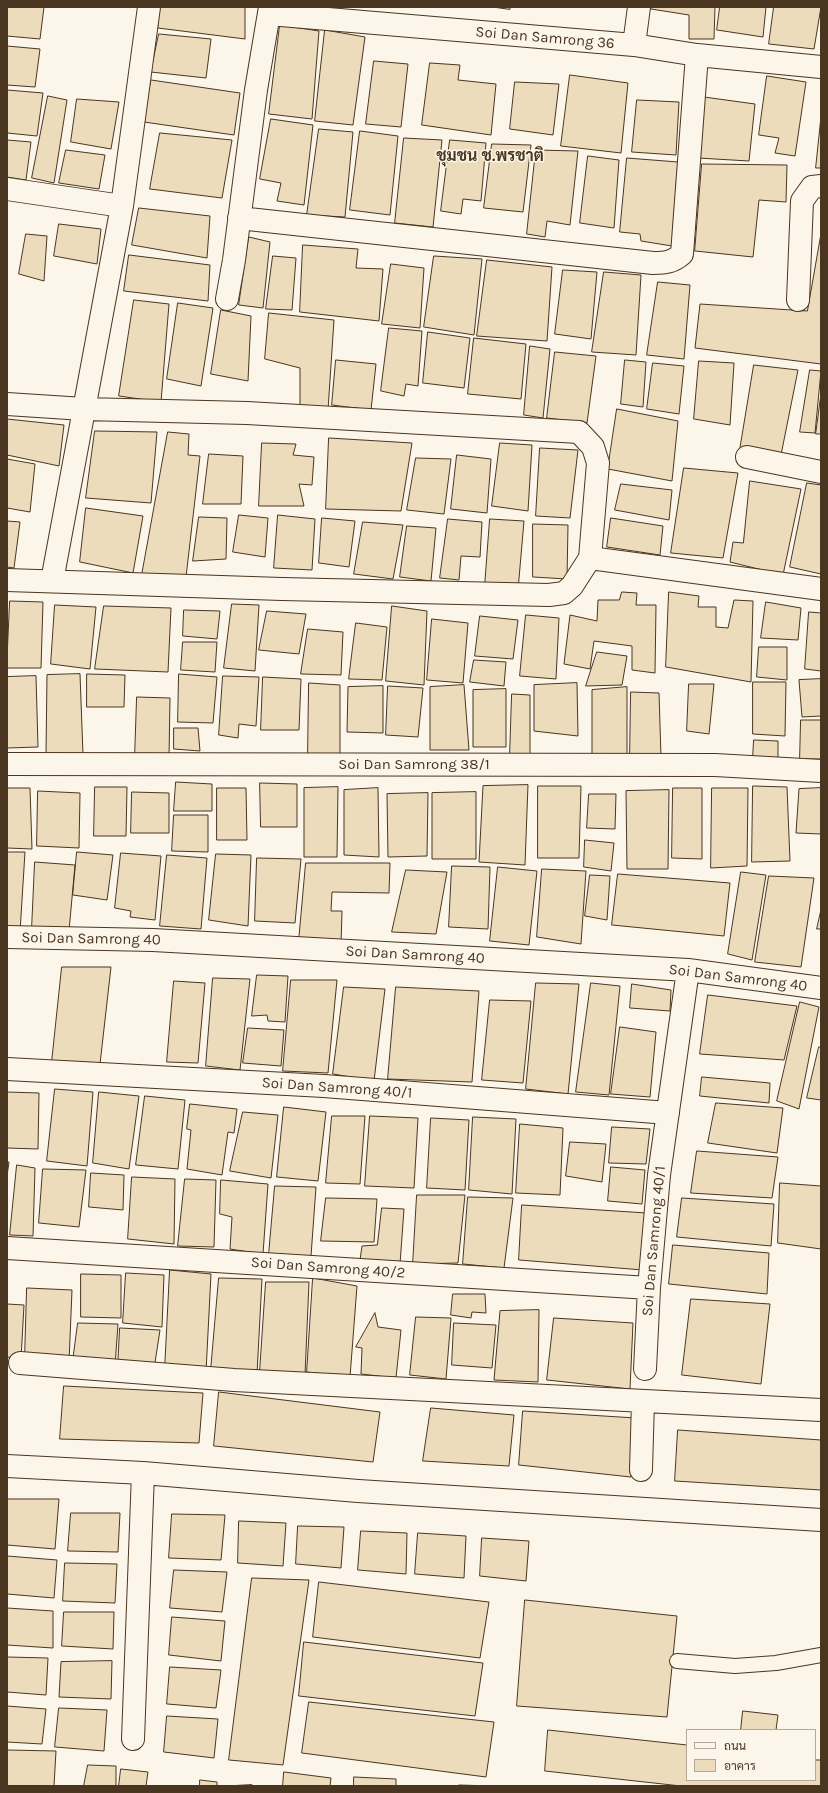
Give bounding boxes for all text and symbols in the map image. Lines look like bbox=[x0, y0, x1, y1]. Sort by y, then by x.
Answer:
street label: Soi Dan Samrong 36 bbox=[475, 23, 615, 53]
district label: ชุมชน ช.พรชาติ bbox=[436, 146, 544, 166]
street label: Soi Dan Samrong 38/1 bbox=[338, 756, 490, 774]
street label: Soi Dan Samrong 40 bbox=[21, 929, 161, 949]
street label: Soi Dan Samrong 40 bbox=[345, 942, 485, 968]
street label: Soi Dan Samrong 40 bbox=[668, 961, 808, 995]
street label: Soi Dan Samrong 40/1 bbox=[261, 1074, 413, 1102]
street label: Soi Dan Samrong 40/1 bbox=[638, 1165, 670, 1317]
street label: Soi Dan Samrong 40/2 bbox=[250, 1254, 406, 1282]
legend bbox=[686, 1729, 816, 1781]
text: ถนน bbox=[724, 1739, 746, 1753]
text: อาคาร bbox=[724, 1759, 756, 1773]

